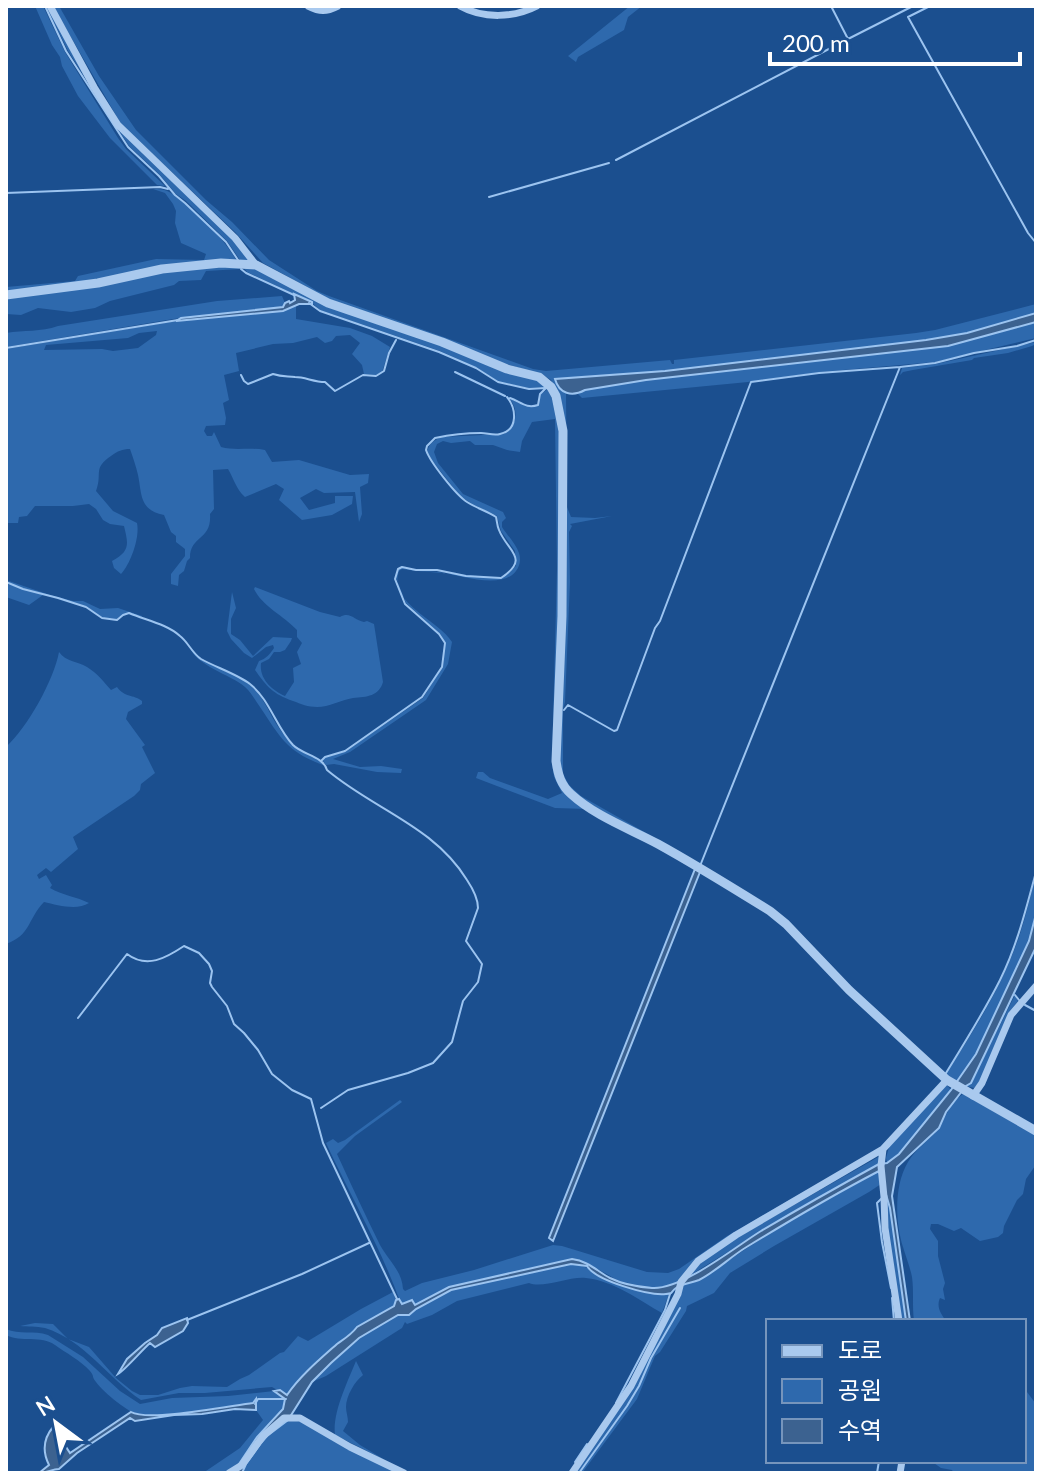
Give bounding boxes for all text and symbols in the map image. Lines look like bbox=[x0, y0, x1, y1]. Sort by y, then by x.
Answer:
scale bar bbox=[770, 16, 1020, 66]
text: 200 m bbox=[782, 28, 850, 57]
legend bbox=[766, 1319, 1026, 1463]
text: 도로 bbox=[838, 1335, 882, 1364]
text: 공원 bbox=[838, 1375, 882, 1404]
north arrow bbox=[16, 1383, 96, 1463]
text: N bbox=[31, 1390, 59, 1422]
text: 수역 bbox=[838, 1415, 882, 1444]

